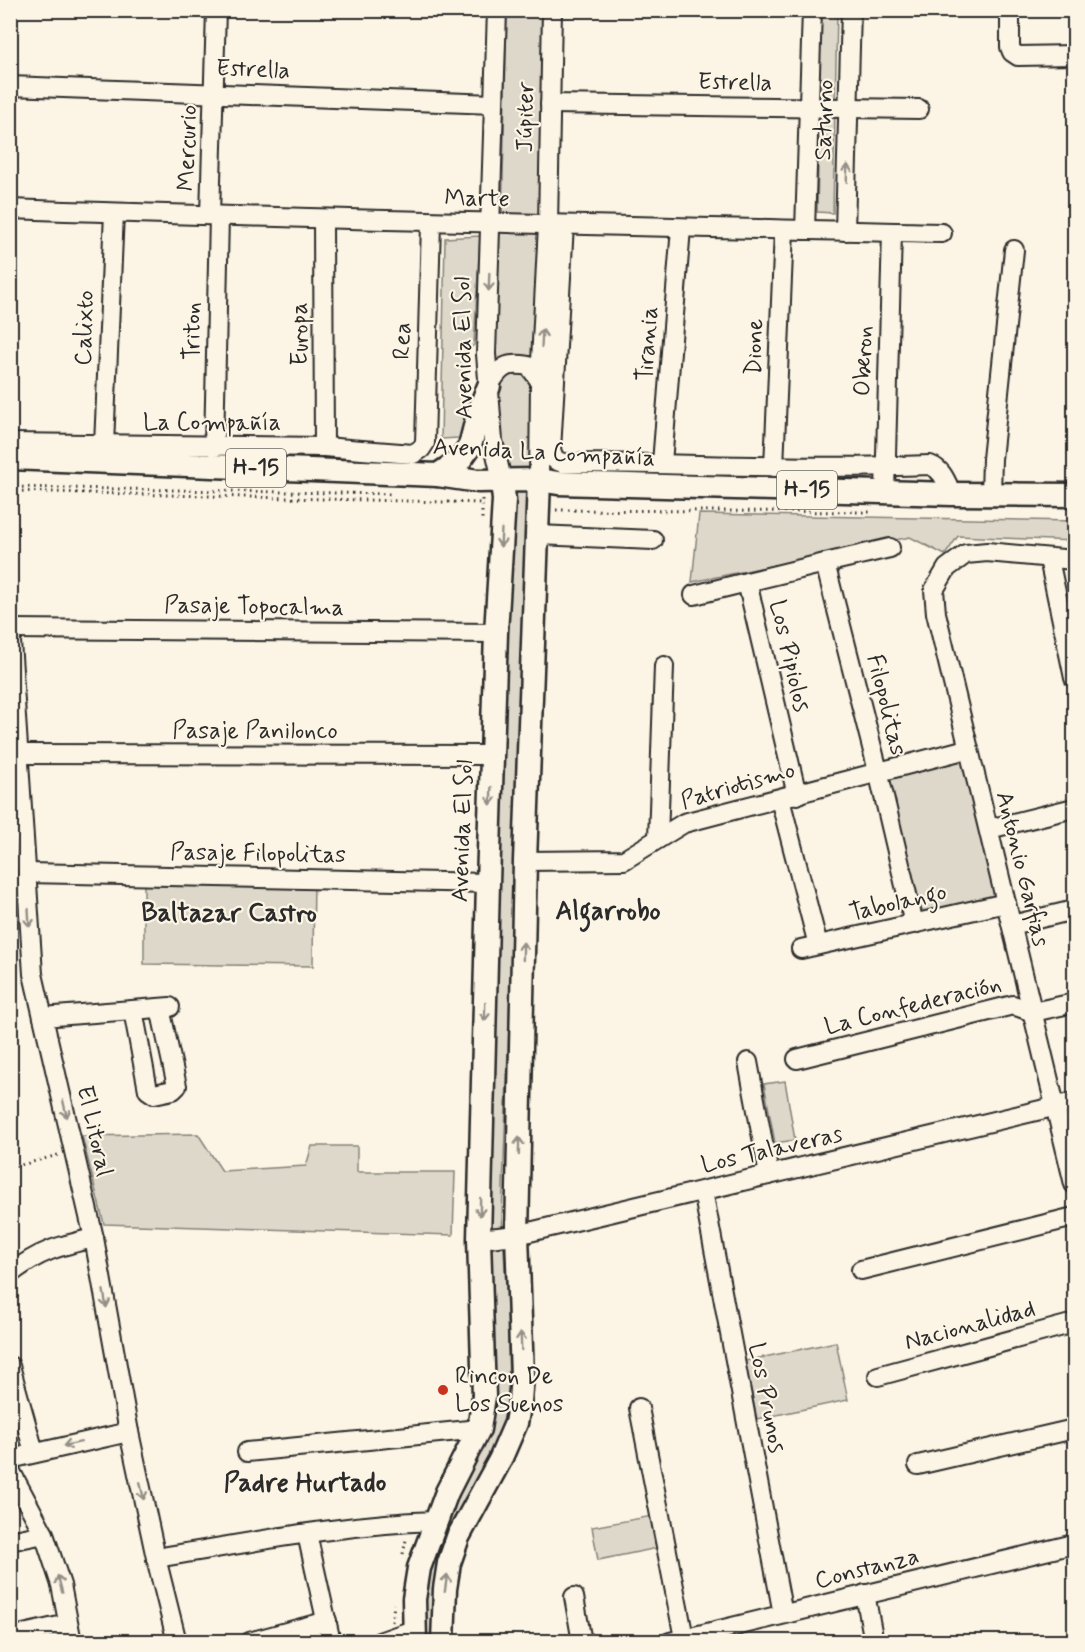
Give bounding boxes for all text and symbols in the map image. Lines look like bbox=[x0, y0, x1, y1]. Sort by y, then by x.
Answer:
street label: Estrella bbox=[215, 53, 291, 87]
street label: Estrella bbox=[698, 67, 772, 99]
street label: Saturno bbox=[808, 79, 842, 161]
street label: Júpiter bbox=[510, 81, 542, 153]
street label: Mercurio bbox=[171, 104, 205, 192]
one-way arrow bbox=[842, 163, 853, 183]
street label: Marte bbox=[444, 183, 510, 215]
one-way arrow bbox=[483, 272, 494, 292]
street label: Avenida El Sol bbox=[447, 276, 481, 420]
street label: Calixto bbox=[68, 290, 102, 366]
street label: Triton bbox=[177, 302, 209, 360]
street label: Europa bbox=[285, 302, 316, 366]
street label: Tirania bbox=[630, 306, 666, 382]
street label: Dione bbox=[739, 318, 771, 376]
street label: Rea bbox=[387, 322, 419, 360]
street label: Oberon bbox=[847, 325, 881, 397]
one-way arrow bbox=[537, 328, 548, 348]
street label: La Compañía bbox=[143, 408, 281, 439]
street label: Avenida La Compañía bbox=[432, 432, 656, 474]
road number: H-15 bbox=[226, 449, 286, 487]
road number: H-15 bbox=[777, 471, 837, 509]
one-way arrow bbox=[496, 528, 507, 548]
street label: Pasaje Topocalma bbox=[164, 590, 344, 624]
street label: Los Pipiolos bbox=[761, 597, 817, 715]
street label: Filopolitas bbox=[858, 651, 914, 759]
street label: Pasaje Panilonco bbox=[172, 716, 338, 747]
street label: Patriotismo bbox=[677, 755, 799, 817]
street label: Avenida El Sol bbox=[445, 759, 481, 903]
one-way arrow bbox=[485, 786, 496, 806]
street label: Antonio Garfias bbox=[988, 788, 1056, 950]
street label: Pasaje Filopolitas bbox=[170, 837, 346, 871]
street label: Tabolango bbox=[846, 877, 950, 932]
district label: Algarrobo bbox=[555, 895, 661, 932]
district label: Baltazar Castro bbox=[141, 897, 317, 931]
one-way arrow bbox=[24, 907, 35, 927]
one-way arrow bbox=[517, 942, 529, 962]
street label: La Confederación bbox=[821, 969, 1005, 1043]
one-way arrow bbox=[479, 1002, 490, 1022]
street label: El Litoral bbox=[69, 1083, 120, 1180]
one-way arrow bbox=[59, 1099, 71, 1118]
street label: Los Talaveras bbox=[698, 1119, 846, 1181]
one-way arrow bbox=[513, 1137, 525, 1157]
one-way arrow bbox=[474, 1196, 486, 1216]
one-way arrow bbox=[100, 1289, 111, 1309]
street label: Nacionalidad bbox=[901, 1294, 1039, 1358]
one-way arrow bbox=[515, 1332, 526, 1352]
street label: Los Prunos bbox=[740, 1340, 792, 1456]
place label: Rincon De Los Suenos bbox=[455, 1361, 564, 1420]
marker: Rincon De Los Suenos bbox=[436, 1383, 450, 1397]
one-way arrow bbox=[63, 1439, 82, 1450]
district label: Padre Hurtado bbox=[224, 1467, 387, 1501]
one-way arrow bbox=[137, 1481, 148, 1500]
street label: Constanza bbox=[812, 1541, 922, 1597]
one-way arrow bbox=[441, 1574, 452, 1594]
one-way arrow bbox=[54, 1575, 65, 1594]

